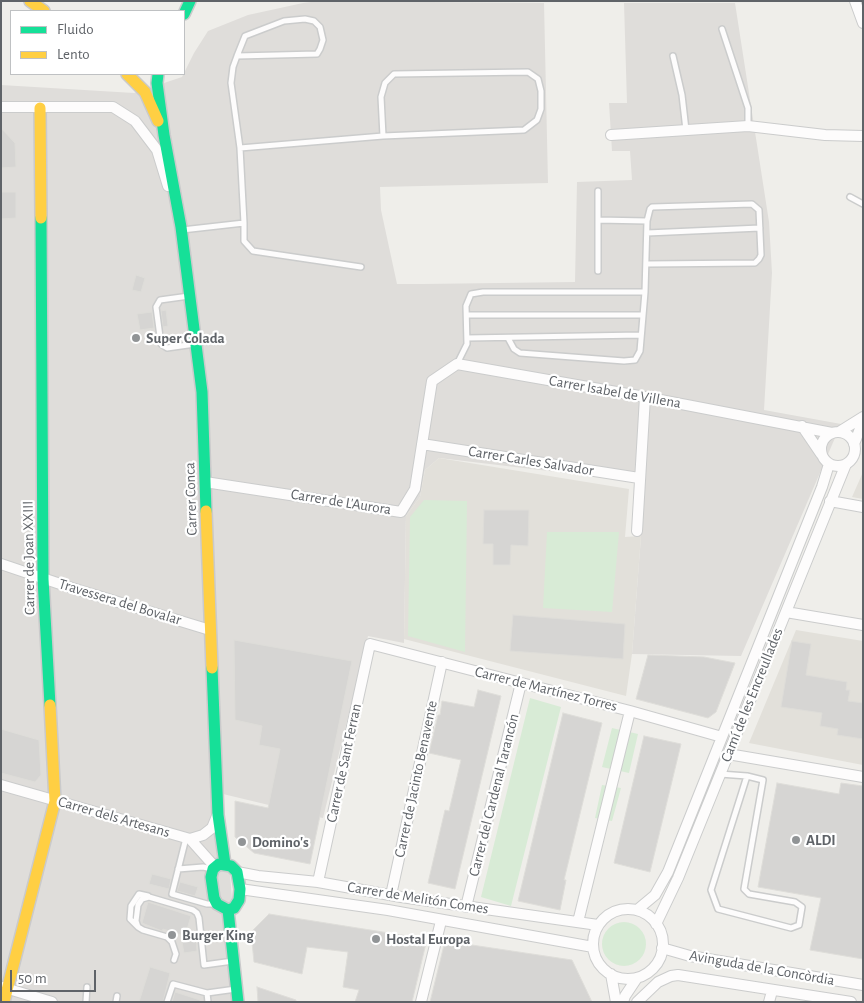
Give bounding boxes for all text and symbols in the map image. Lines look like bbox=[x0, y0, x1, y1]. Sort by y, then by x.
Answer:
legend bbox=[10, 10, 185, 75]
text: Fluido bbox=[57, 22, 94, 37]
text: Lento bbox=[57, 47, 90, 62]
place label: Super Colada bbox=[146, 329, 225, 347]
marker: Super Colada bbox=[130, 332, 142, 344]
street label: Carrer Isabel de Villena bbox=[548, 372, 682, 412]
street label: Carrer Carles Salvador bbox=[467, 442, 595, 480]
street label: Carrer Conca bbox=[181, 462, 201, 536]
street label: Carrer de L'Aurora bbox=[289, 485, 393, 519]
street label: Carrer de Joan XXIII bbox=[19, 501, 39, 615]
street label: Travessera del Bovalar bbox=[57, 575, 183, 629]
street label: Camí de les Encreullades bbox=[717, 625, 787, 765]
street label: Carrer de Martínez Torres bbox=[473, 663, 619, 715]
street label: Carrer de Jacinto Benavente bbox=[391, 699, 441, 859]
street label: Carrer de Sant Ferran bbox=[323, 702, 365, 824]
street label: Carrer del Cardenal Tarancón bbox=[465, 712, 523, 878]
street label: Carrer dels Artesans bbox=[56, 792, 172, 842]
place label: ALDI bbox=[806, 831, 836, 849]
place label: Domino's bbox=[252, 833, 309, 851]
marker: ALDI bbox=[790, 834, 802, 846]
marker: Domino's bbox=[236, 836, 248, 848]
street label: Carrer de Melitón Comes bbox=[346, 878, 490, 918]
place label: Burger King bbox=[182, 926, 254, 944]
marker: Burger King bbox=[166, 929, 178, 941]
place label: Hostal Europa bbox=[386, 930, 471, 948]
marker: Hostal Europa bbox=[370, 933, 382, 945]
street label: Avinguda de la Concòrdia bbox=[688, 946, 836, 990]
scale bar bbox=[12, 960, 99, 992]
text: 50 m bbox=[18, 971, 47, 986]

